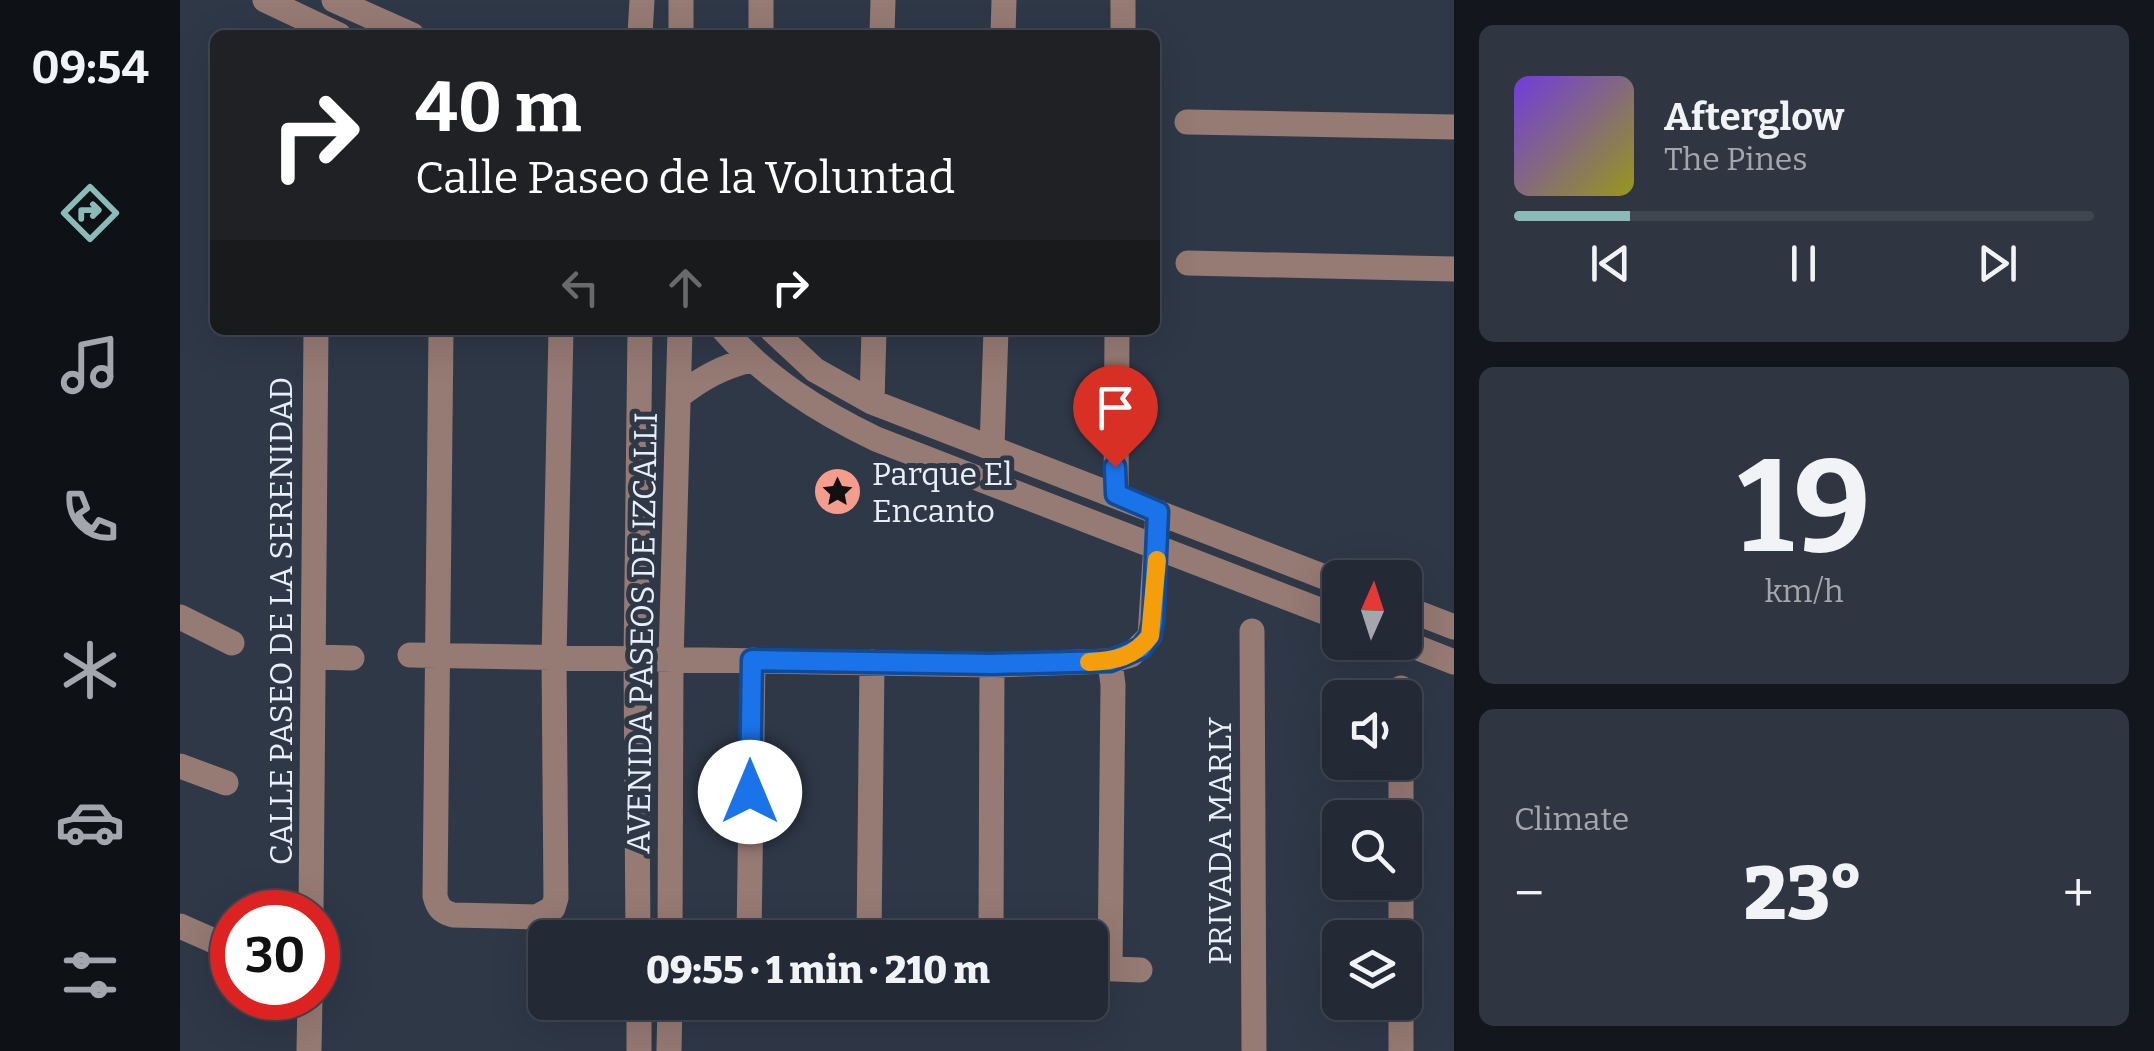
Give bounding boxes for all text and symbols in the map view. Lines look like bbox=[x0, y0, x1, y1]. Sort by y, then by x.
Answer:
text: 09:54 bbox=[31, 41, 149, 95]
text: 40 m bbox=[415, 66, 581, 150]
icon: right bbox=[250, 70, 380, 200]
text: Afterglow bbox=[1664, 94, 1844, 140]
text: The Pines bbox=[1664, 140, 1808, 178]
text: Calle Paseo de la Voluntad bbox=[415, 151, 955, 205]
icon: directions bbox=[55, 178, 125, 248]
icon: previous bbox=[1583, 236, 1638, 291]
icon: pause bbox=[1776, 236, 1831, 291]
icon: next bbox=[1970, 236, 2025, 291]
icon: left bbox=[553, 260, 608, 315]
icon: ahead bbox=[658, 260, 713, 315]
icon: right bbox=[763, 260, 818, 315]
icon: music bbox=[55, 330, 125, 400]
pin bbox=[1073, 365, 1158, 468]
street label: CALLE PASEO DE LA SERENIDAD bbox=[262, 377, 300, 865]
icon: arrive bbox=[1088, 380, 1143, 435]
street label: AVENIDA PASEOS DE IZCALLI bbox=[619, 412, 665, 854]
text: 19 bbox=[1738, 429, 1871, 585]
place label: Parque El Encanto bbox=[872, 455, 1013, 530]
place icon: Parque El Encanto bbox=[811, 466, 863, 518]
icon: phone bbox=[55, 482, 125, 552]
north arrow bbox=[1322, 560, 1422, 660]
map controls bbox=[1322, 560, 1422, 1020]
text: km/h bbox=[1764, 572, 1844, 610]
icon: climate bbox=[55, 635, 125, 705]
button: sound bbox=[1322, 680, 1422, 780]
street label: PRIVADA MARLY bbox=[1201, 717, 1239, 965]
position arrow bbox=[698, 740, 802, 844]
icon: car bbox=[55, 787, 125, 857]
button: search bbox=[1322, 800, 1422, 900]
text: Climate bbox=[1514, 800, 1629, 838]
text: 23° bbox=[1744, 849, 1863, 939]
text: − bbox=[1514, 861, 1544, 927]
text: + bbox=[2063, 861, 2094, 927]
speed limit sign: 30 bbox=[210, 890, 340, 1020]
button: layers bbox=[1322, 920, 1422, 1020]
icon: filters bbox=[55, 940, 125, 1010]
text: 09:55 · 1 min · 210 m bbox=[646, 947, 990, 993]

